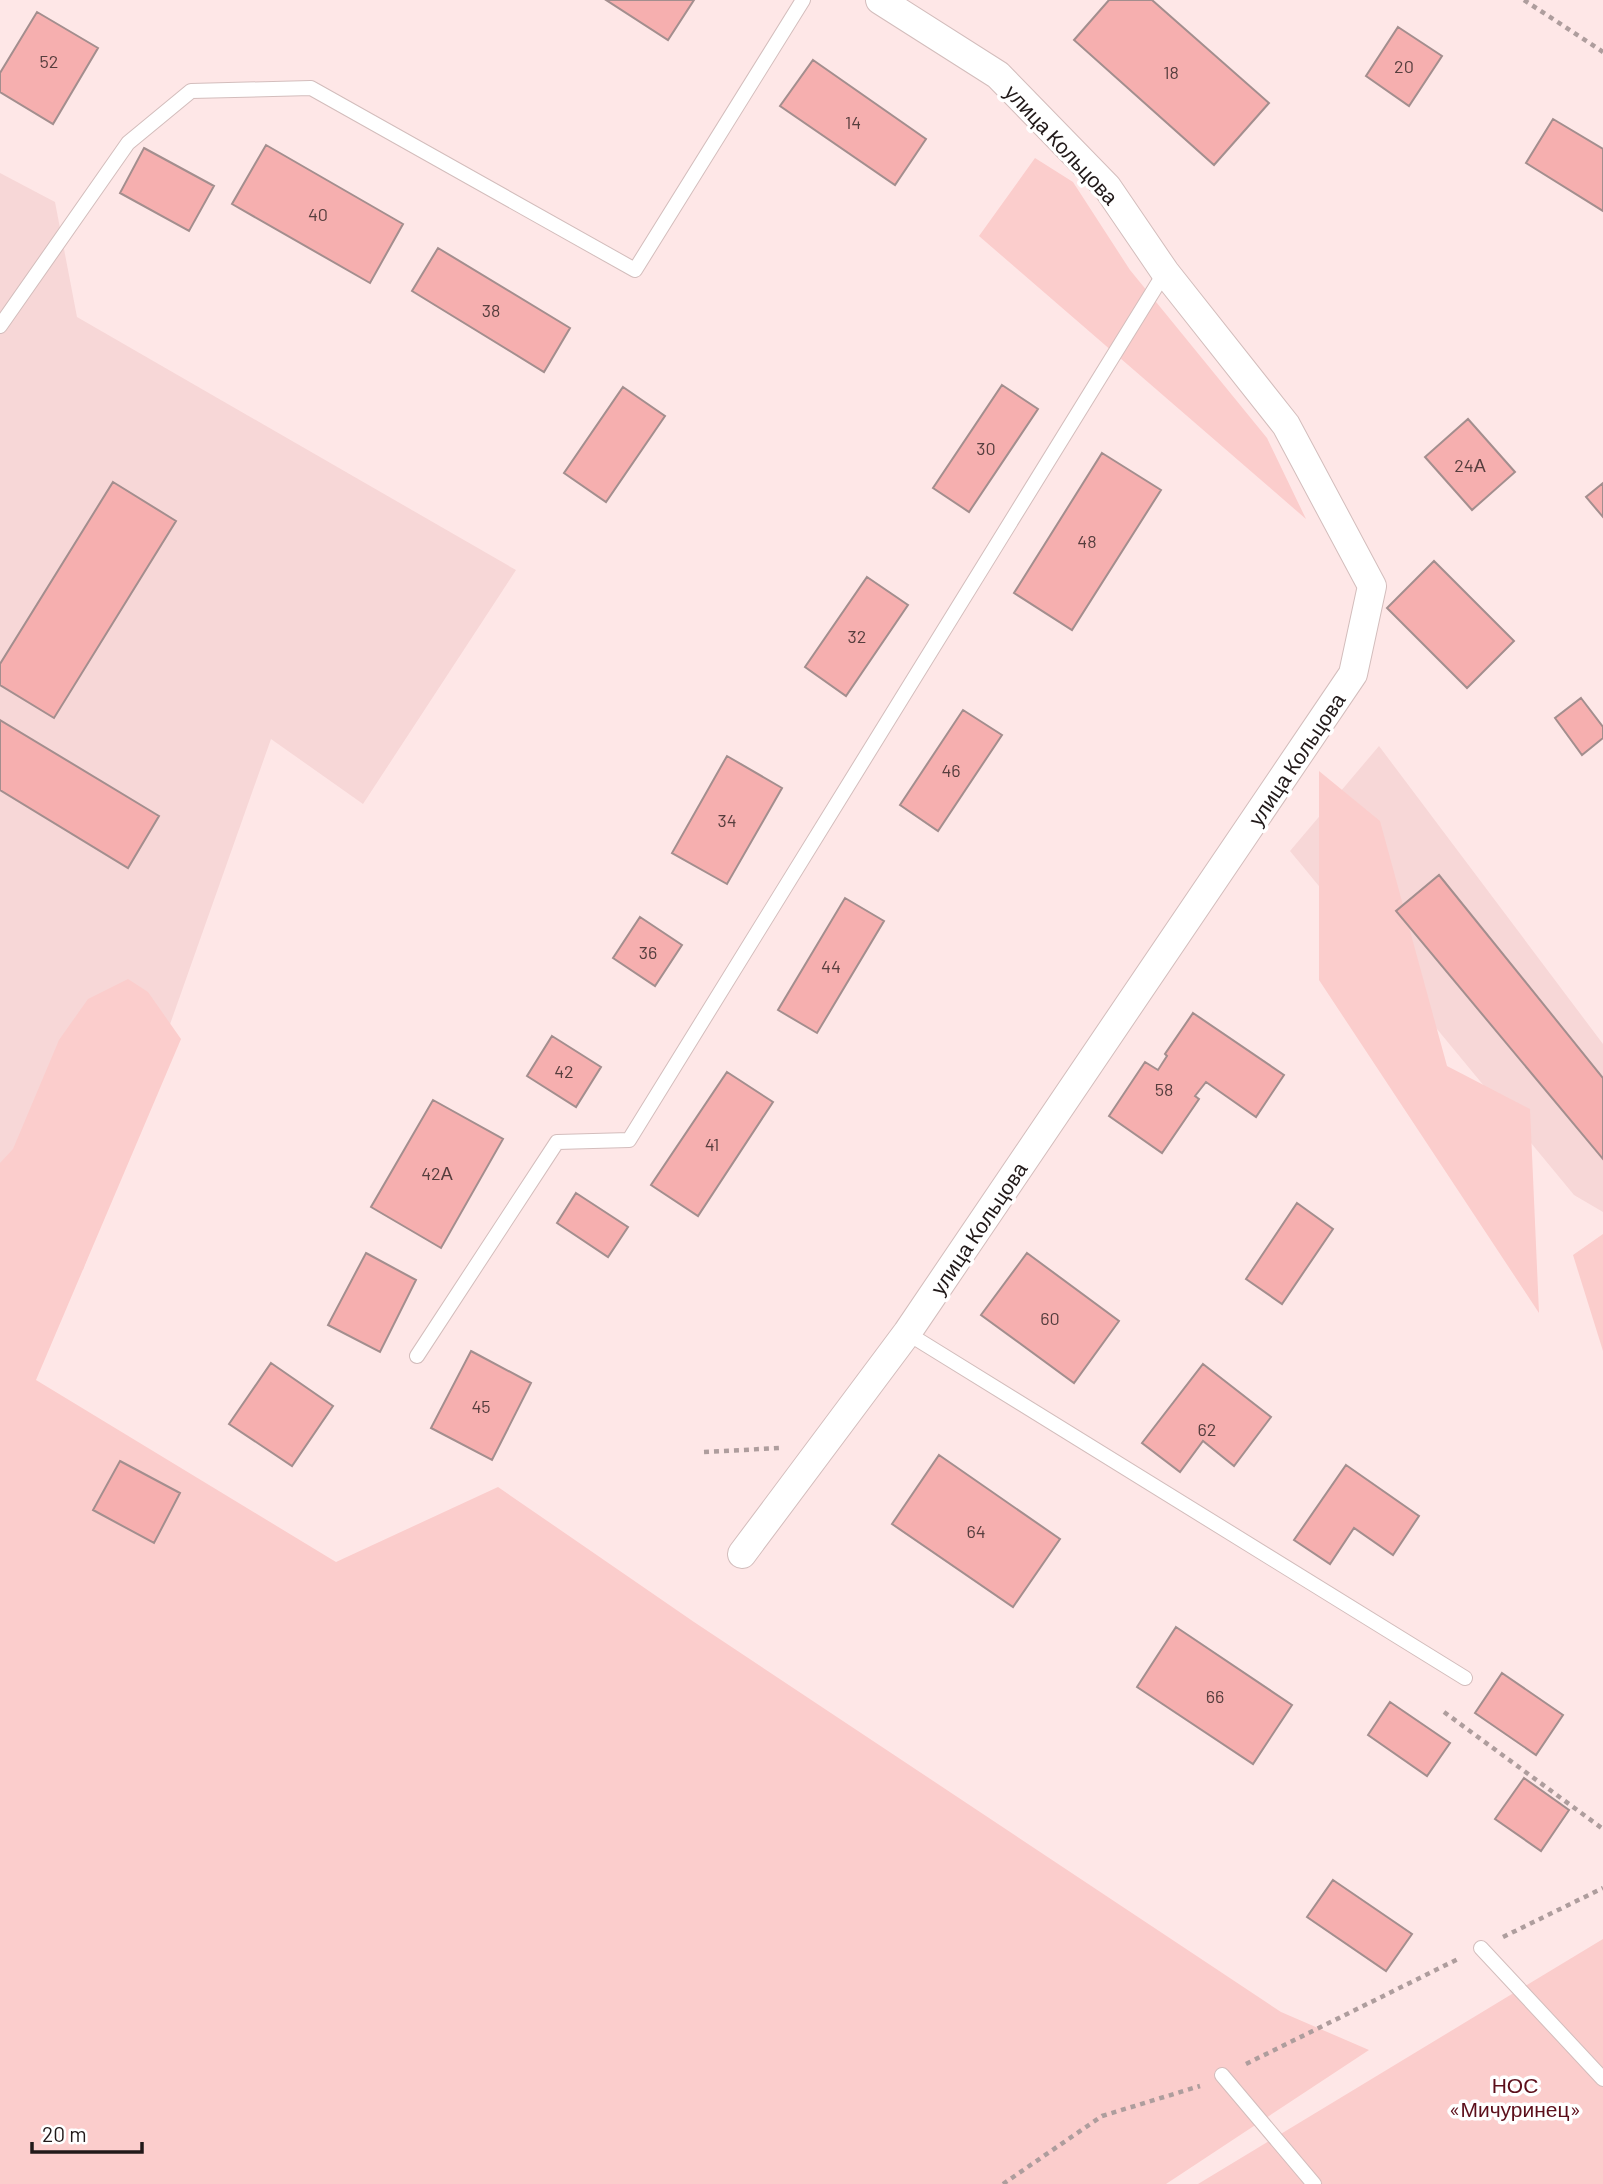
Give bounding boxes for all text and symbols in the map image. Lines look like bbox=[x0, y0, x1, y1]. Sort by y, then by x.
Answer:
house number: 52 bbox=[40, 50, 58, 72]
house number: 20 bbox=[1394, 55, 1414, 77]
house number: 18 bbox=[1163, 61, 1179, 83]
street label: улица Кольцова bbox=[1000, 79, 1124, 209]
house number: 14 bbox=[845, 111, 861, 133]
house number: 40 bbox=[308, 203, 328, 225]
house number: 38 bbox=[482, 299, 500, 321]
house number: 30 bbox=[976, 437, 996, 459]
house number: 24А bbox=[1454, 454, 1486, 476]
house number: 48 bbox=[1077, 530, 1097, 552]
house number: 32 bbox=[848, 625, 866, 647]
street label: улица Кольцова bbox=[1242, 688, 1350, 830]
house number: 46 bbox=[941, 759, 961, 781]
house number: 34 bbox=[717, 809, 737, 831]
house number: 36 bbox=[639, 941, 657, 963]
house number: 44 bbox=[821, 955, 841, 977]
house number: 42 bbox=[554, 1060, 574, 1082]
house number: 58 bbox=[1155, 1078, 1173, 1100]
house number: 41 bbox=[705, 1133, 719, 1155]
street label: улица Кольцова bbox=[924, 1157, 1032, 1299]
house number: 42А bbox=[421, 1162, 453, 1184]
house number: 60 bbox=[1040, 1307, 1060, 1329]
house number: 45 bbox=[471, 1395, 491, 1417]
house number: 62 bbox=[1198, 1418, 1216, 1440]
house number: 64 bbox=[966, 1520, 986, 1542]
house number: 66 bbox=[1206, 1685, 1224, 1707]
park label: НОС «Мичуринец» bbox=[1449, 2072, 1581, 2121]
scale bar bbox=[32, 2110, 142, 2154]
text: 20 m bbox=[42, 2121, 87, 2146]

